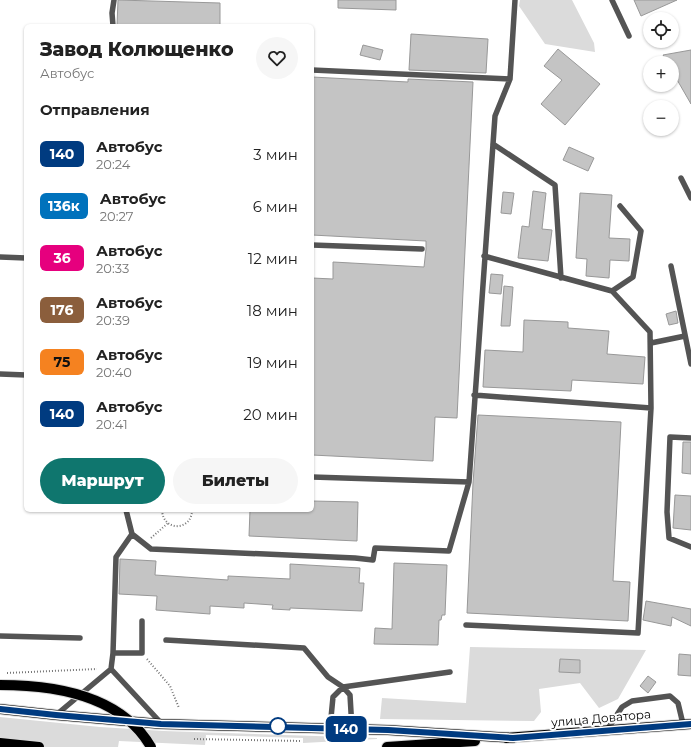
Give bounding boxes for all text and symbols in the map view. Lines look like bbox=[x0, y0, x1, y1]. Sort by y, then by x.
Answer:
map controls bbox=[643, 12, 679, 136]
button: locate bbox=[643, 12, 679, 48]
button: heart bbox=[256, 37, 298, 79]
text: Завод Колющенко bbox=[40, 38, 234, 61]
button: + bbox=[643, 56, 679, 92]
text: Автобус bbox=[40, 65, 94, 81]
text: Отправления bbox=[40, 100, 150, 119]
button: − bbox=[643, 100, 679, 136]
text: Автобус bbox=[96, 137, 163, 156]
text: 140 bbox=[50, 145, 74, 163]
text: 3 мин bbox=[253, 145, 298, 164]
text: 20:24 bbox=[96, 156, 130, 172]
text: Автобус bbox=[100, 189, 166, 208]
text: 136к bbox=[48, 197, 80, 215]
text: 6 мин bbox=[253, 197, 298, 216]
text: 20:27 bbox=[100, 208, 133, 224]
text: Автобус bbox=[96, 241, 163, 260]
text: 36 bbox=[53, 249, 71, 267]
text: 12 мин bbox=[248, 249, 298, 268]
text: 20:33 bbox=[96, 260, 129, 276]
text: Автобус bbox=[96, 293, 163, 312]
text: 176 bbox=[51, 301, 73, 319]
text: 18 мин bbox=[247, 301, 298, 320]
text: 20:39 bbox=[96, 312, 130, 328]
text: Автобус bbox=[96, 345, 163, 364]
text: 75 bbox=[54, 353, 70, 371]
text: 19 мин bbox=[247, 353, 298, 372]
text: 20:40 bbox=[96, 364, 132, 380]
text: Автобус bbox=[96, 397, 163, 416]
text: 140 bbox=[50, 405, 74, 423]
text: 20 мин bbox=[243, 405, 298, 424]
text: 20:41 bbox=[96, 416, 128, 432]
button: Маршрут bbox=[40, 458, 165, 504]
button: Билеты bbox=[173, 458, 298, 504]
street label: улица Доватора bbox=[549, 706, 652, 730]
line badge: 140 bbox=[323, 716, 369, 742]
unlabelled marker bbox=[269, 717, 287, 735]
text: 140 bbox=[334, 720, 358, 738]

